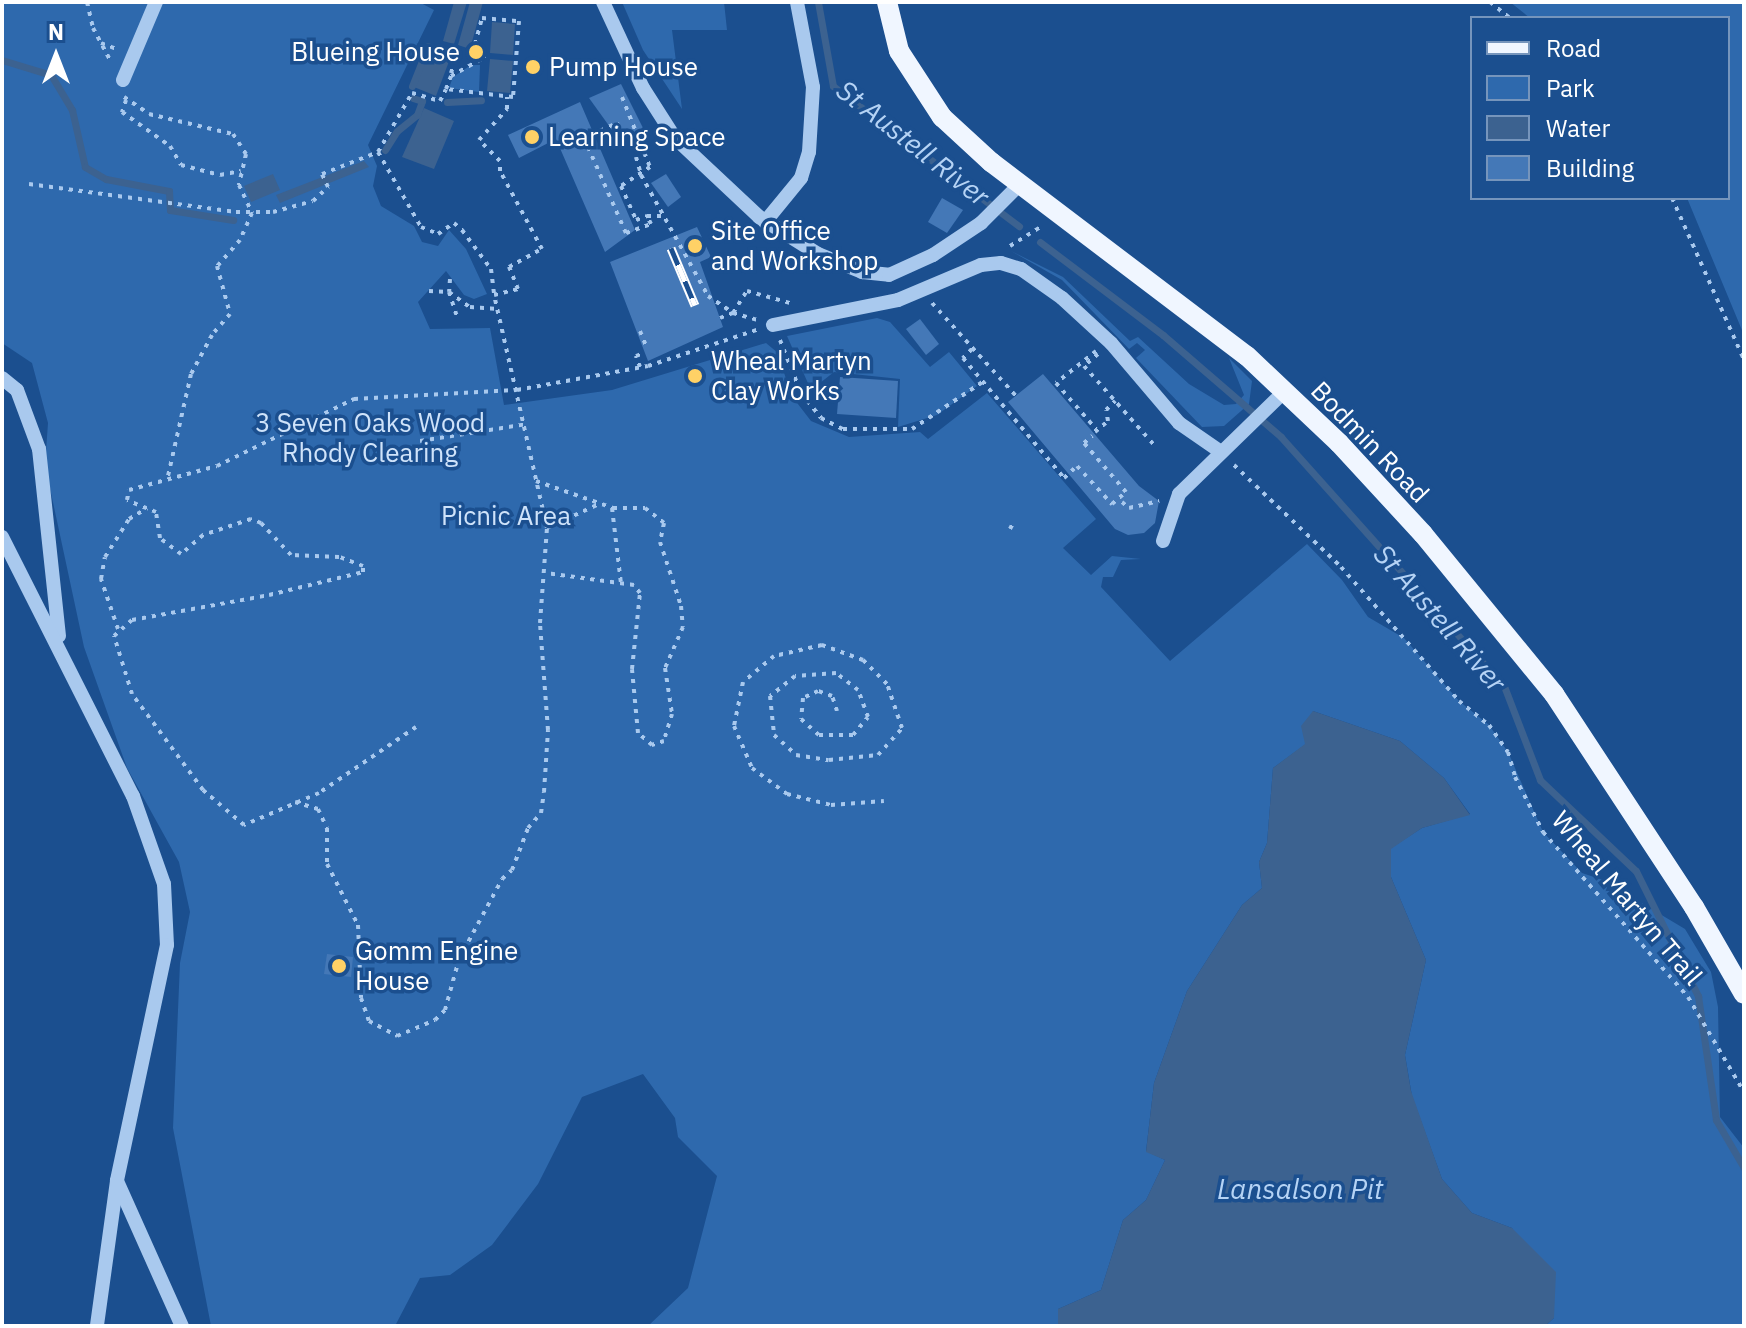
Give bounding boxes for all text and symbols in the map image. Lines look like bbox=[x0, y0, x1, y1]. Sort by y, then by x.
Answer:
north arrow bbox=[16, 16, 96, 96]
legend bbox=[1470, 16, 1730, 200]
text: N bbox=[48, 17, 64, 46]
text: Road bbox=[1546, 32, 1601, 64]
place label: Blueing House bbox=[291, 36, 460, 68]
marker: Blueing House bbox=[467, 43, 485, 61]
place label: Pump House bbox=[549, 51, 698, 83]
marker: Pump House bbox=[524, 58, 542, 76]
text: Park bbox=[1546, 72, 1595, 104]
water label: St Austell River bbox=[830, 73, 996, 213]
text: Water bbox=[1546, 112, 1610, 144]
place label: Learning Space bbox=[548, 121, 726, 153]
marker: Learning Space bbox=[523, 128, 541, 146]
text: Building bbox=[1546, 152, 1634, 184]
place label: Site Office and Workshop bbox=[711, 215, 878, 276]
marker: Site Office and Workshop bbox=[686, 237, 704, 255]
place label: Wheal Martyn Clay Works bbox=[711, 345, 872, 406]
marker: Wheal Martyn Clay Works bbox=[686, 367, 704, 385]
street label: Bodmin Road bbox=[1304, 375, 1436, 509]
park label: 3 Seven Oaks Wood Rhody Clearing bbox=[255, 407, 485, 468]
park label: Picnic Area bbox=[441, 500, 571, 532]
water label: St Austell River bbox=[1367, 537, 1513, 699]
street label: Wheal Martyn Trail bbox=[1545, 805, 1709, 991]
place label: Gomm Engine House bbox=[355, 935, 518, 996]
marker: Gomm Engine House bbox=[330, 957, 348, 975]
water label: Lansalson Pit bbox=[1217, 1172, 1383, 1206]

